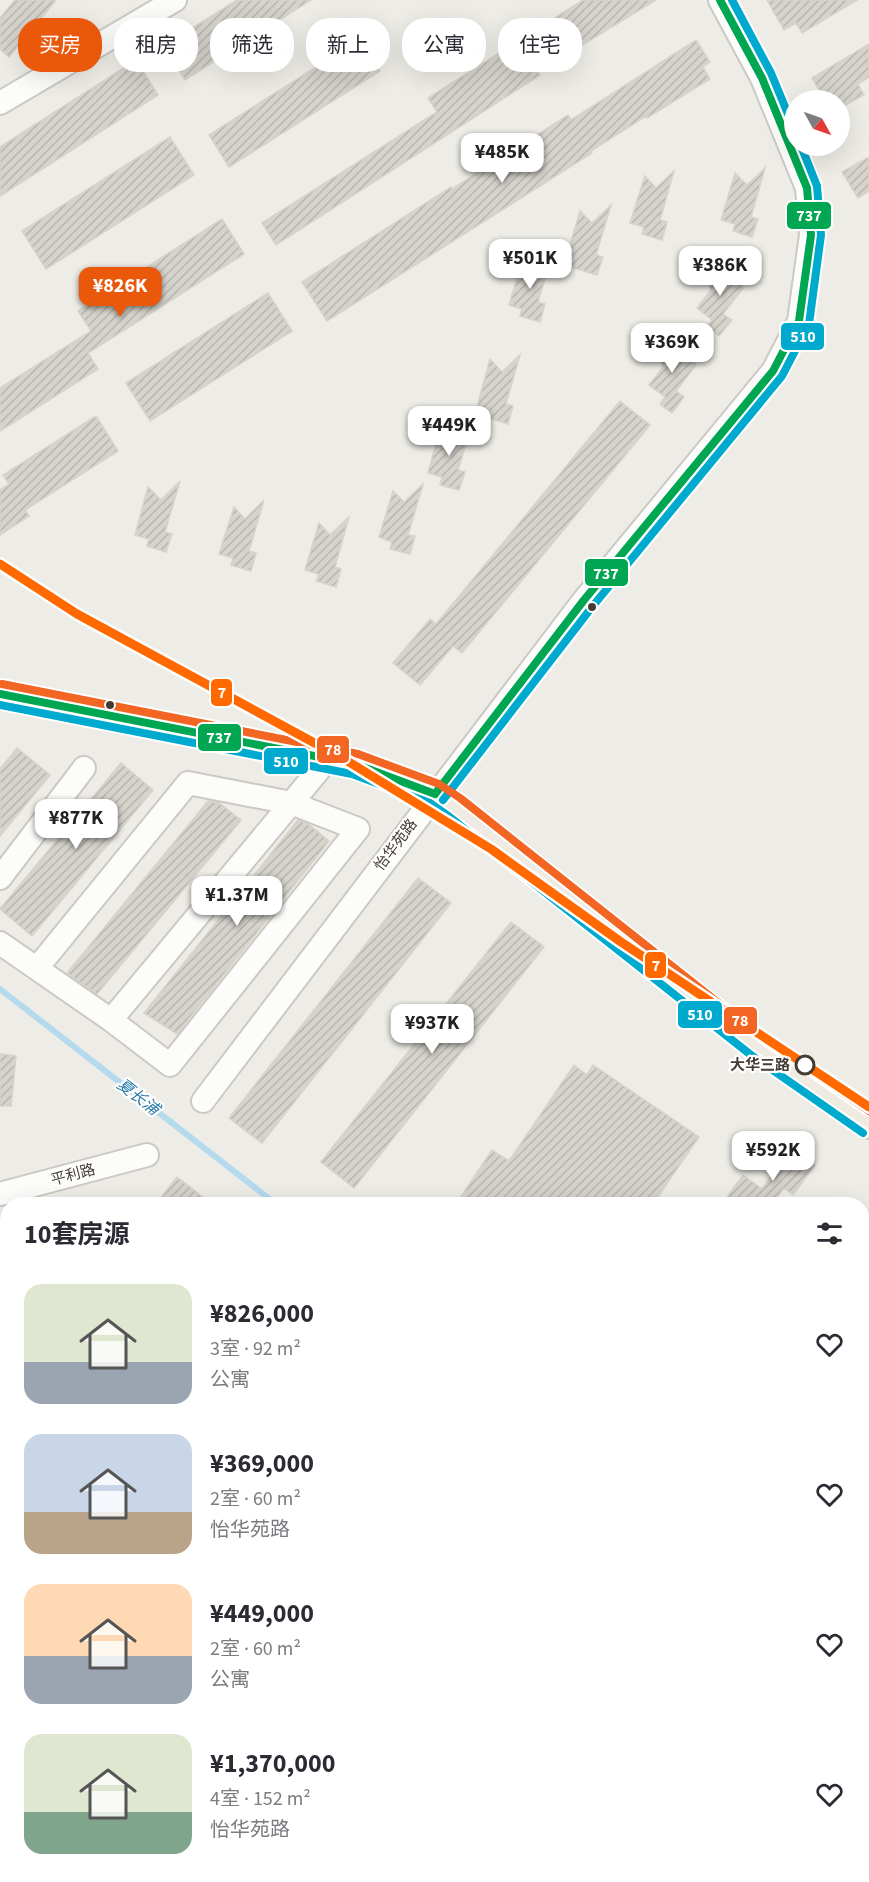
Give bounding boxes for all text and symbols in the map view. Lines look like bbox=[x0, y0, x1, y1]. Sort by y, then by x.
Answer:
chip: 买房 bbox=[18, 18, 102, 72]
chip: 租房 bbox=[114, 18, 198, 72]
chip: 筛选 bbox=[210, 18, 294, 72]
chip: 新上 bbox=[306, 18, 390, 72]
chip: 公寓 bbox=[402, 18, 486, 72]
chip: 住宅 bbox=[498, 18, 582, 72]
north arrow bbox=[784, 90, 850, 156]
map controls bbox=[784, 90, 850, 156]
pin: ¥485K bbox=[460, 133, 544, 184]
text: ¥485K bbox=[475, 138, 529, 166]
line badge: 737 bbox=[786, 201, 832, 230]
text: 737 bbox=[796, 205, 822, 227]
pin: ¥501K bbox=[488, 239, 572, 290]
text: ¥501K bbox=[503, 244, 557, 272]
pin: ¥386K bbox=[678, 246, 762, 297]
text: ¥386K bbox=[693, 251, 747, 279]
pin: ¥826K bbox=[78, 267, 162, 318]
text: ¥826K bbox=[93, 272, 147, 300]
line badge: 510 bbox=[780, 322, 825, 351]
pin: ¥369K bbox=[630, 323, 714, 374]
text: 510 bbox=[790, 326, 816, 348]
text: ¥369K bbox=[645, 328, 699, 356]
pin: ¥449K bbox=[407, 406, 491, 457]
text: ¥449K bbox=[422, 411, 476, 439]
line badge: 737 bbox=[584, 558, 629, 587]
text: 737 bbox=[593, 563, 619, 585]
unlabelled marker bbox=[586, 601, 598, 613]
line badge: 7 bbox=[210, 678, 233, 707]
text: 7 bbox=[218, 682, 226, 704]
unlabelled marker bbox=[104, 699, 116, 711]
line badge: 737 bbox=[197, 723, 242, 752]
text: 737 bbox=[206, 727, 232, 749]
line badge: 78 bbox=[316, 735, 350, 764]
text: 78 bbox=[325, 739, 341, 761]
line badge: 510 bbox=[263, 747, 309, 775]
text: 510 bbox=[273, 751, 299, 773]
pin: ¥877K bbox=[34, 799, 118, 850]
text: ¥877K bbox=[49, 804, 103, 832]
street label: 怡华苑路 bbox=[370, 815, 422, 875]
pin: ¥1.37M bbox=[188, 876, 286, 927]
text: ¥1.37M bbox=[205, 881, 269, 909]
line badge: 7 bbox=[644, 951, 667, 979]
text: 7 bbox=[652, 955, 660, 977]
line badge: 510 bbox=[677, 1000, 723, 1029]
pin: ¥937K bbox=[390, 1004, 474, 1055]
text: 510 bbox=[687, 1004, 713, 1026]
line badge: 78 bbox=[723, 1006, 758, 1035]
text: ¥937K bbox=[405, 1009, 459, 1037]
text: 78 bbox=[732, 1010, 748, 1032]
place label: 大华三路 bbox=[730, 1055, 790, 1076]
marker: 大华三路 bbox=[795, 1055, 815, 1075]
water label: 夏长浦 bbox=[112, 1074, 166, 1122]
pin: ¥592K bbox=[731, 1131, 815, 1182]
text: ¥592K bbox=[746, 1136, 800, 1164]
street label: 平利路 bbox=[49, 1159, 97, 1191]
text: 10套房源 bbox=[24, 1216, 129, 1253]
icon: filters bbox=[813, 1217, 846, 1250]
text: ¥826,000 bbox=[210, 1295, 314, 1332]
icon: home bbox=[72, 1308, 144, 1380]
icon: heart bbox=[813, 1328, 846, 1361]
text: 3室 · 92 m² bbox=[210, 1335, 301, 1363]
text: 公寓 bbox=[210, 1366, 250, 1394]
text: ¥369,000 bbox=[210, 1445, 314, 1482]
icon: home bbox=[72, 1458, 144, 1530]
icon: heart bbox=[813, 1478, 846, 1511]
text: 2室 · 60 m² bbox=[210, 1485, 301, 1513]
text: 怡华苑路 bbox=[210, 1516, 290, 1544]
text: ¥449,000 bbox=[210, 1595, 314, 1632]
icon: home bbox=[72, 1608, 144, 1680]
icon: heart bbox=[813, 1628, 846, 1661]
text: 2室 · 60 m² bbox=[210, 1635, 301, 1663]
text: 公寓 bbox=[210, 1666, 250, 1694]
text: ¥1,370,000 bbox=[210, 1745, 335, 1782]
icon: home bbox=[72, 1758, 144, 1830]
icon: heart bbox=[813, 1778, 846, 1811]
text: 4室 · 152 m² bbox=[210, 1785, 311, 1813]
text: 怡华苑路 bbox=[210, 1816, 290, 1844]

